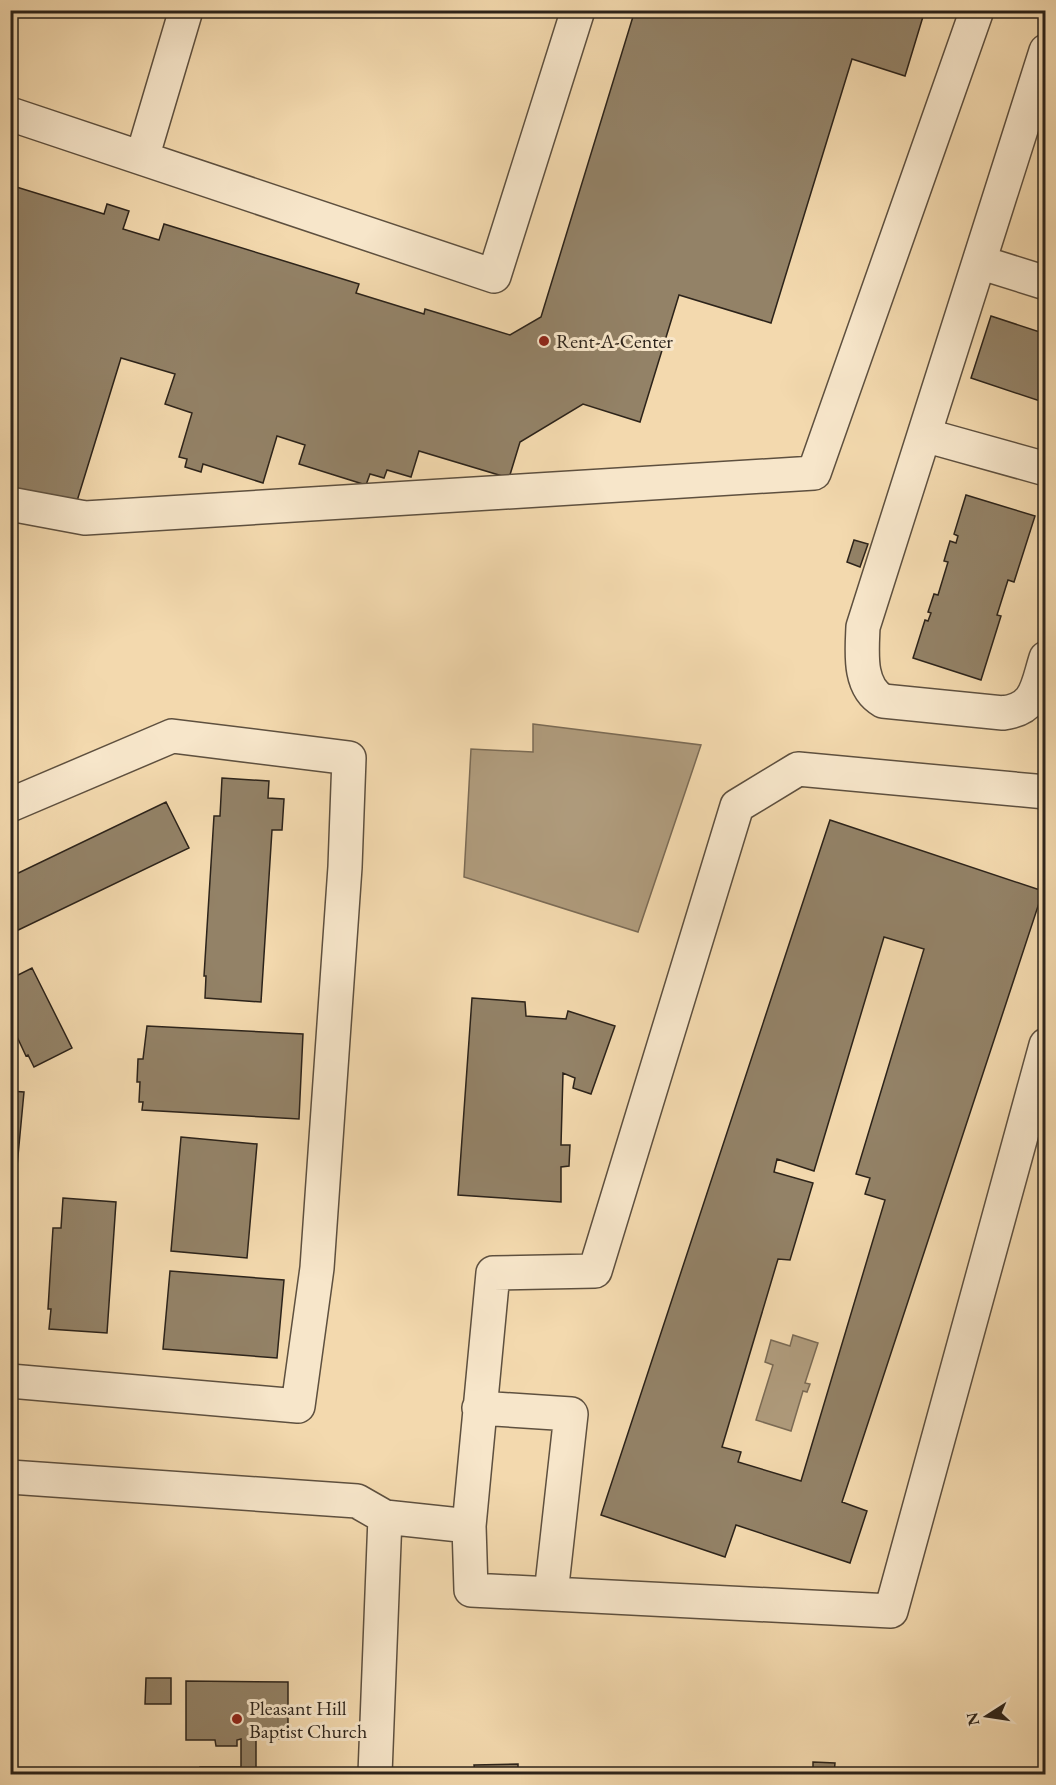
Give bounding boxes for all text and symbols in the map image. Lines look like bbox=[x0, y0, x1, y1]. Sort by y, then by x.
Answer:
place label: Rent-A-Center bbox=[556, 328, 673, 354]
marker: Rent-A-Center bbox=[537, 334, 551, 348]
north arrow bbox=[957, 1686, 1017, 1746]
place label: Pleasant Hill Baptist Church bbox=[249, 1695, 367, 1744]
text: N bbox=[961, 1710, 984, 1728]
marker: Pleasant Hill Baptist Church bbox=[230, 1712, 244, 1726]

